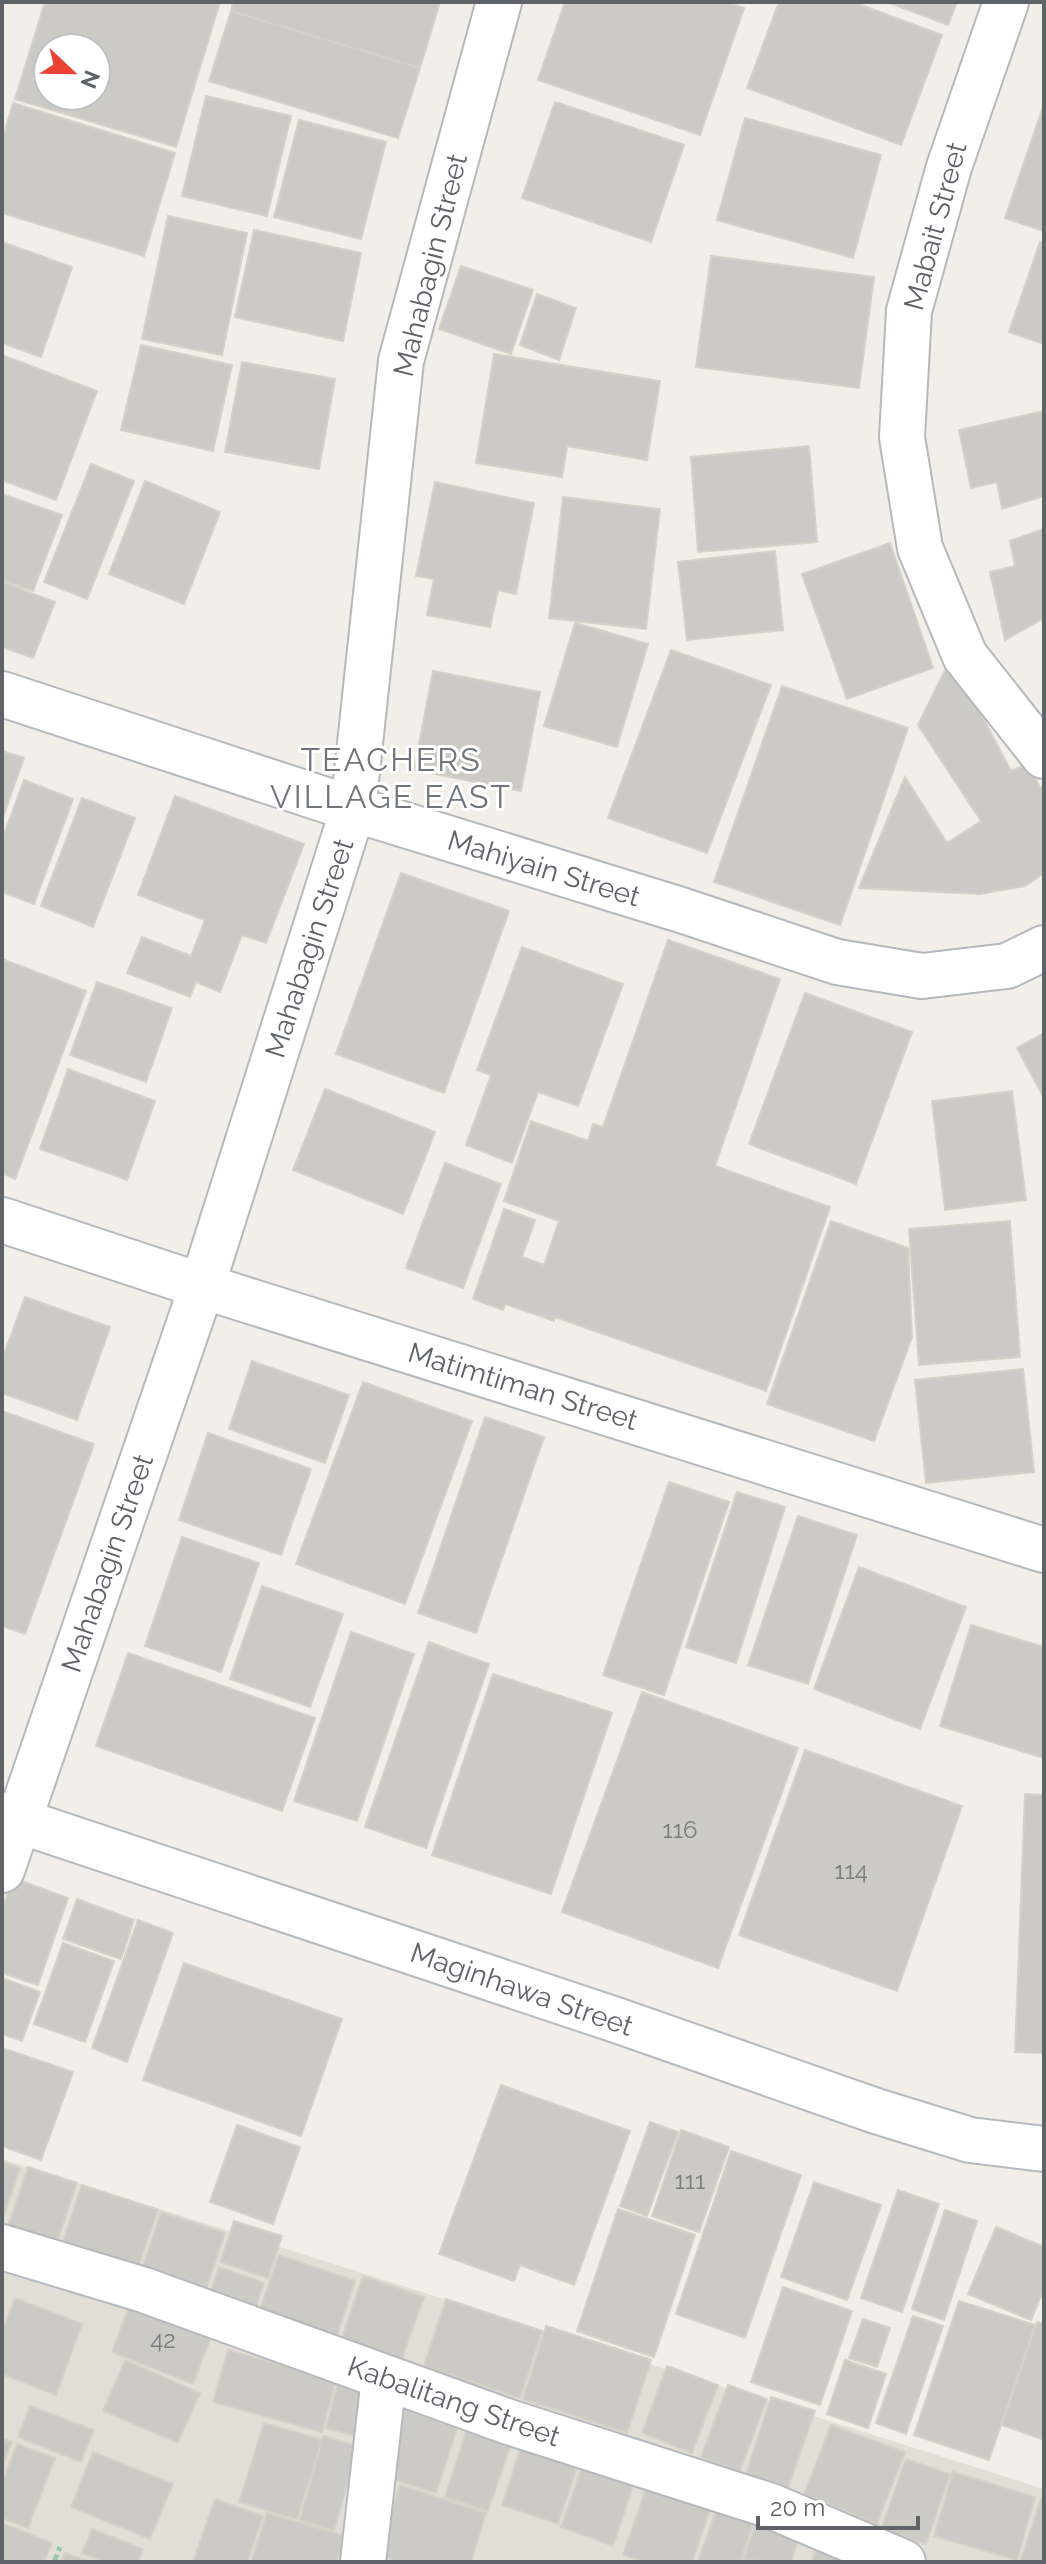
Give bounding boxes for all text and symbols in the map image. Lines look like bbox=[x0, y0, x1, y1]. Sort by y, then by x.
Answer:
north arrow bbox=[32, 32, 112, 112]
text: N bbox=[75, 67, 106, 92]
street label: Mabait Street bbox=[897, 138, 974, 314]
street label: Mahabagin Street bbox=[387, 150, 474, 380]
district label: TEACHERS VILLAGE EAST bbox=[270, 741, 512, 815]
street label: Mahiyain Street bbox=[444, 824, 645, 914]
street label: Mahabagin Street bbox=[259, 834, 361, 1062]
street label: Matimtiman Street bbox=[404, 1336, 642, 1437]
street label: Mahabagin Street bbox=[55, 1449, 160, 1676]
house number: 116 bbox=[662, 1815, 698, 1844]
house number: 114 bbox=[834, 1856, 868, 1885]
street label: Maginhawa Street bbox=[406, 1936, 638, 2043]
house number: 111 bbox=[675, 2166, 705, 2195]
house number: 42 bbox=[150, 2325, 176, 2354]
street label: Kabalitang Street bbox=[343, 2350, 565, 2454]
scale bar bbox=[758, 2480, 918, 2530]
text: 20 m bbox=[770, 2493, 825, 2522]

